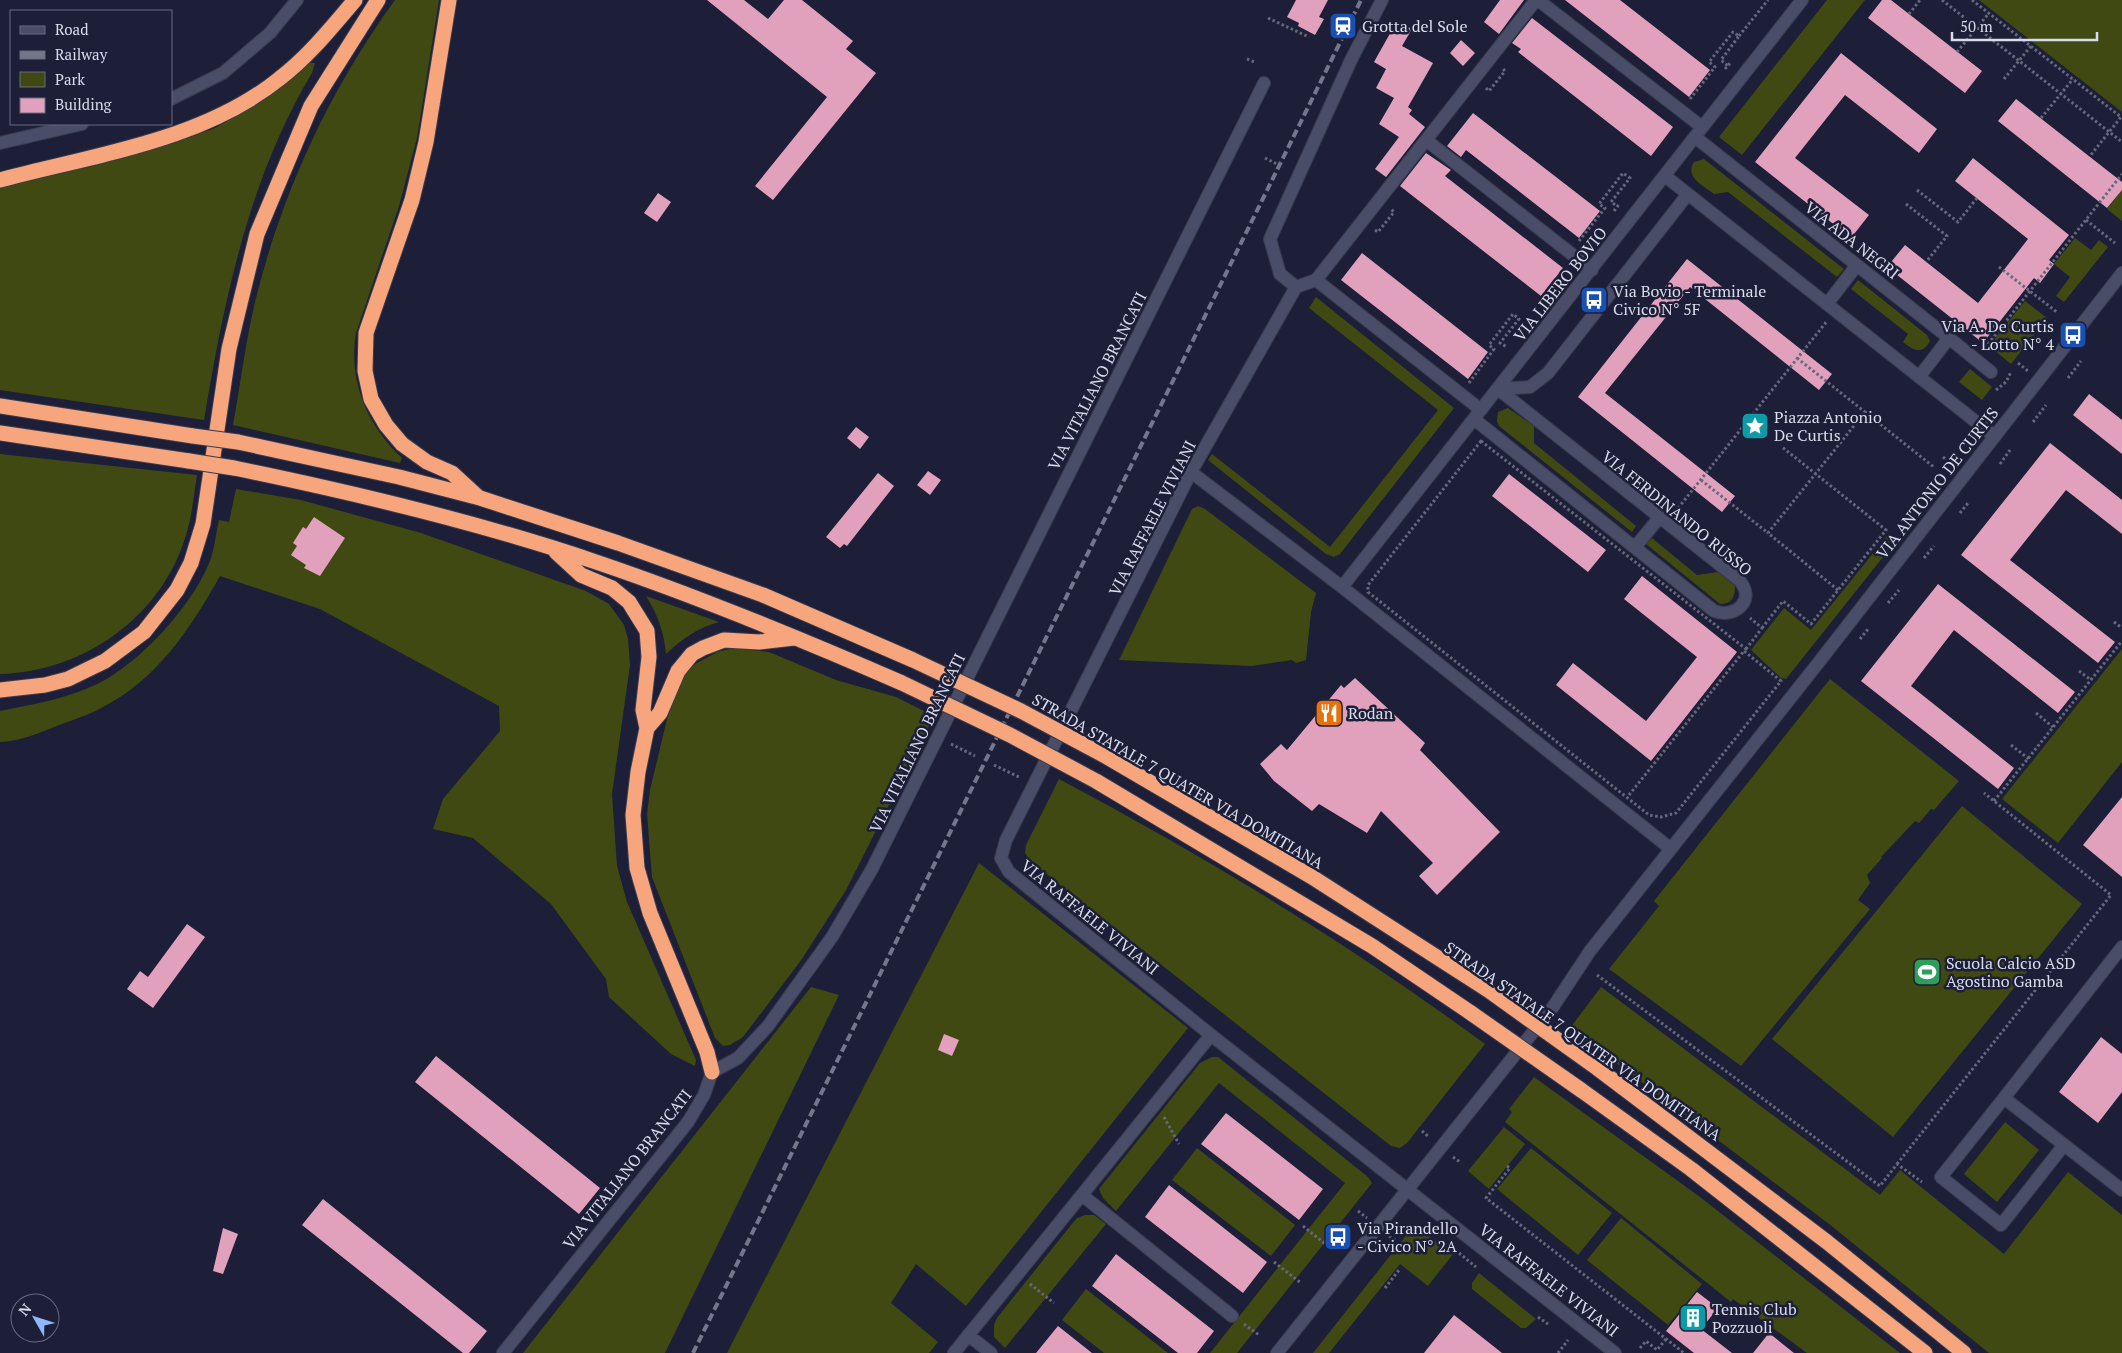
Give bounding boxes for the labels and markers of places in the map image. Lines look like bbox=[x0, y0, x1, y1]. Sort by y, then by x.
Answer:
station icon: Grotta del Sole bbox=[1328, 11, 1358, 41]
place label: Grotta del Sole bbox=[1362, 15, 1468, 37]
place label: Via Bovio - Terminale Civico N° 5F bbox=[1613, 280, 1766, 320]
bus stop icon: Via Bovio - Terminale Civico N° 5F bbox=[1579, 285, 1609, 315]
place label: Via A. De Curtis - Lotto N° 4 bbox=[1941, 315, 2054, 355]
bus stop icon: Via A. De Curtis - Lotto N° 4 bbox=[2058, 320, 2088, 350]
place label: Piazza Antonio De Curtis bbox=[1774, 406, 1882, 446]
place icon: Piazza Antonio De Curtis bbox=[1740, 411, 1770, 441]
restaurant icon: Rodan bbox=[1314, 698, 1344, 728]
place label: Rodan bbox=[1348, 702, 1394, 724]
place label: Scuola Calcio ASD Agostino Gamba bbox=[1946, 952, 2076, 992]
sports icon: Scuola Calcio ASD Agostino Gamba bbox=[1912, 957, 1942, 987]
place label: Via Pirandello - Civico N° 2A bbox=[1357, 1217, 1458, 1257]
bus stop icon: Via Pirandello - Civico N° 2A bbox=[1323, 1222, 1353, 1252]
place label: Tennis Club Pozzuoli bbox=[1712, 1298, 1797, 1338]
building icon: Tennis Club Pozzuoli bbox=[1678, 1303, 1708, 1333]

